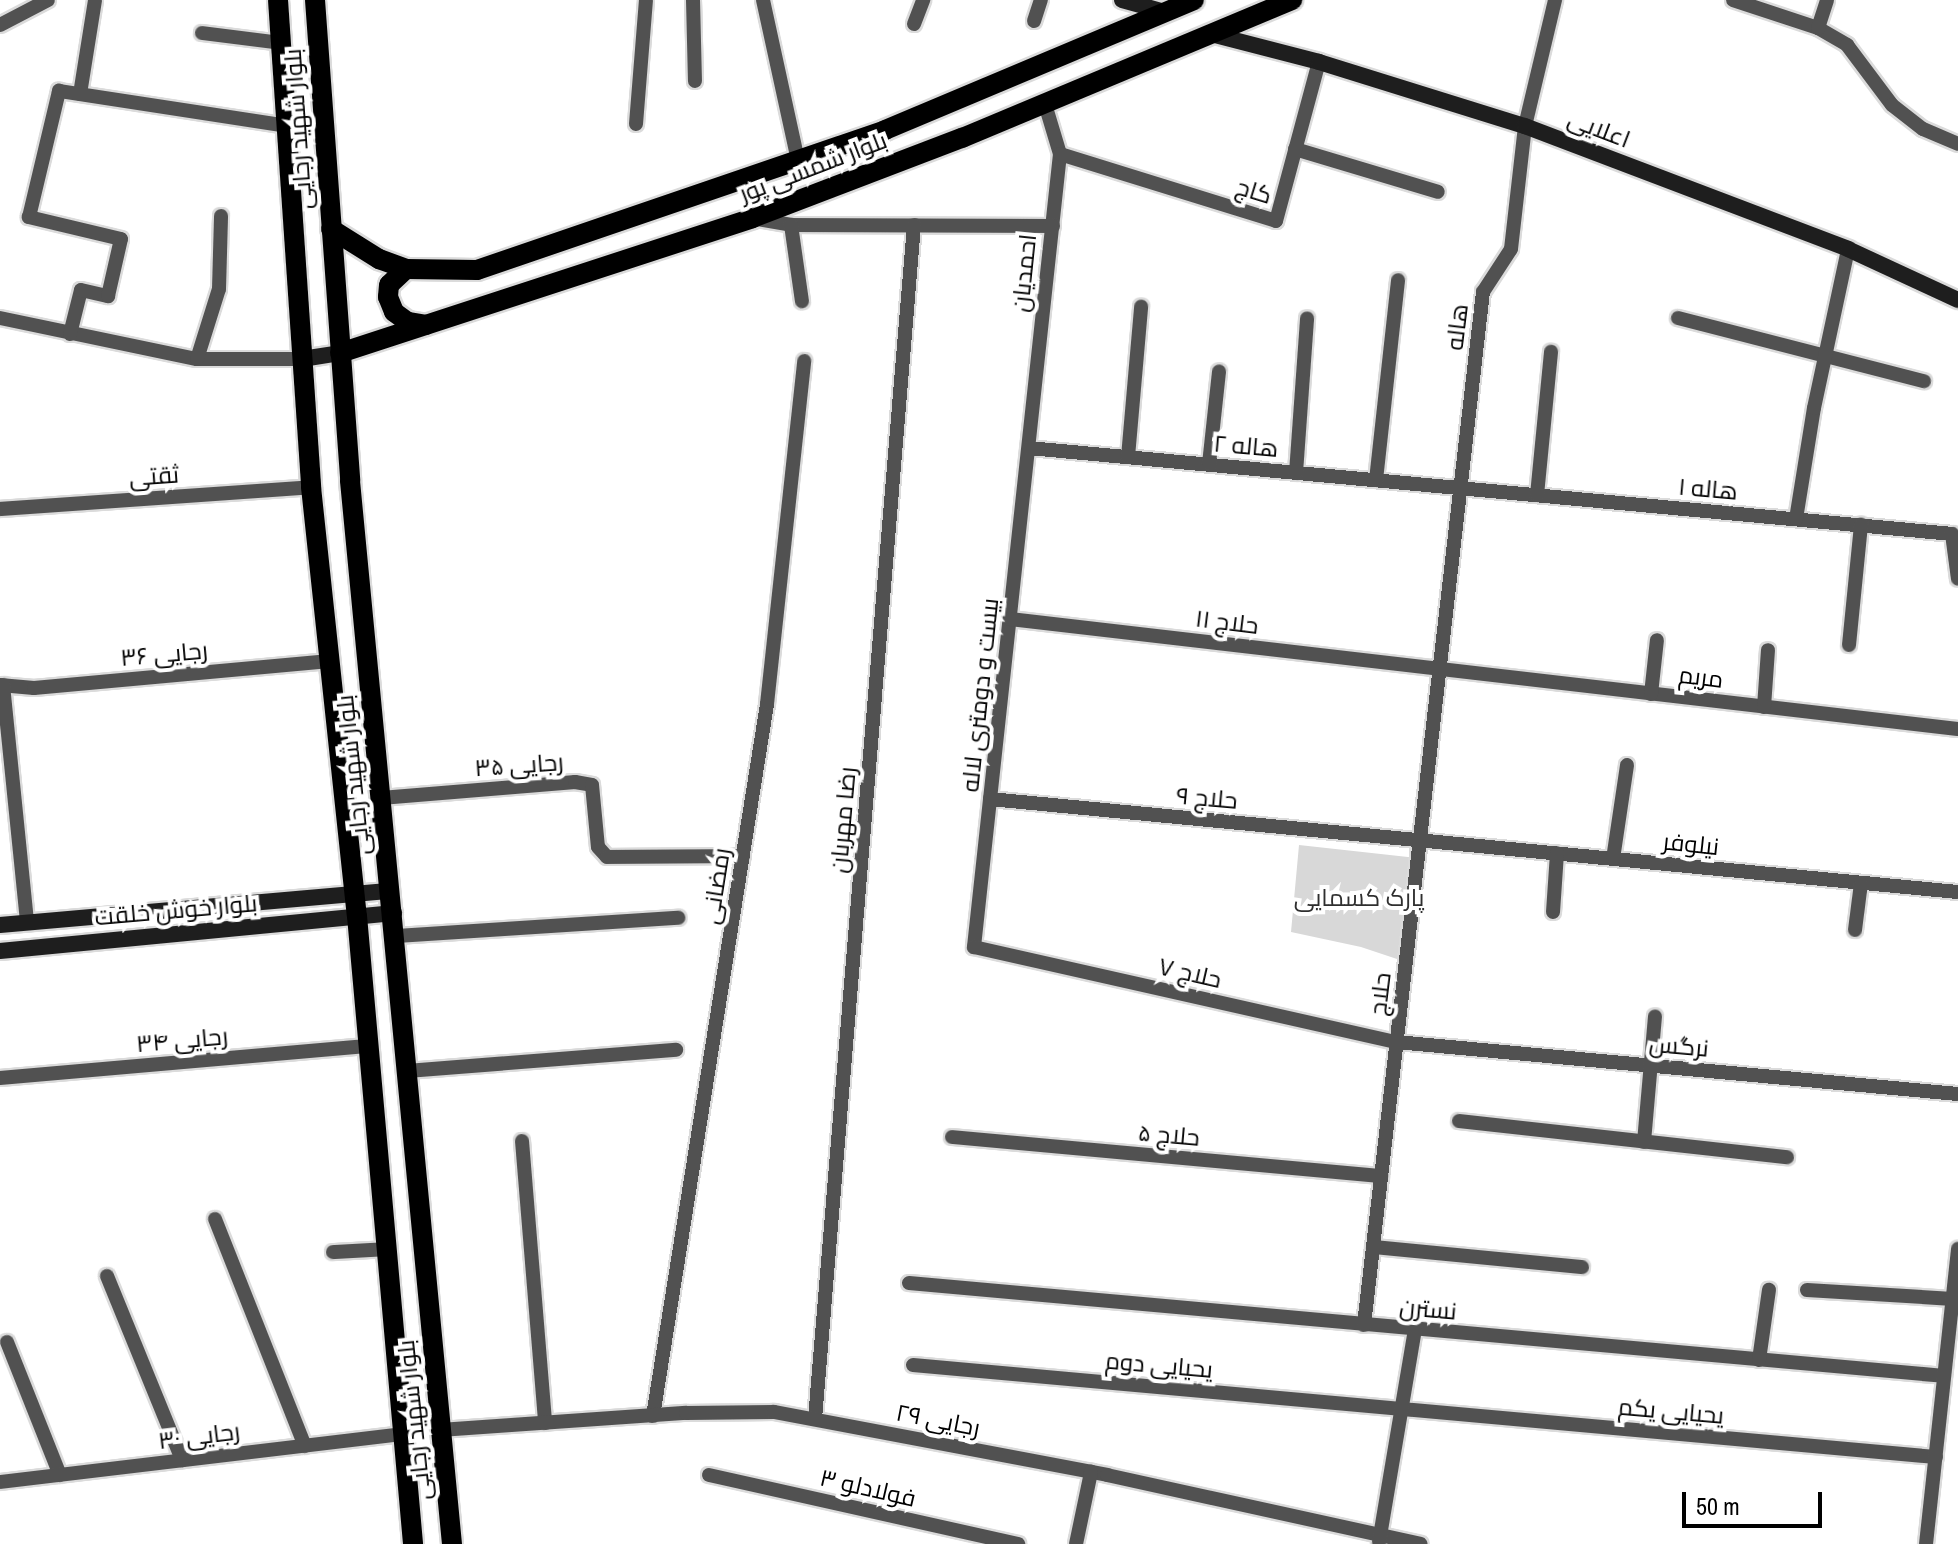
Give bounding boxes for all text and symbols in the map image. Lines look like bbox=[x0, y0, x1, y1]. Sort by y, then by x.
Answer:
street label: بلوار شهید رجایی bbox=[278, 48, 318, 210]
street label: اعلایی bbox=[1564, 104, 1634, 154]
street label: بلوار شمسی پور bbox=[735, 126, 891, 208]
street label: کاج bbox=[1233, 172, 1275, 210]
street label: احمدیان bbox=[1006, 233, 1042, 313]
street label: هاله bbox=[1440, 302, 1474, 352]
street label: هاله ۲ bbox=[1212, 429, 1280, 463]
street label: ثقتی bbox=[128, 460, 180, 492]
street label: هاله ۱ bbox=[1677, 472, 1739, 506]
street label: بیست و دومتری لاله bbox=[955, 597, 1005, 793]
street label: حلاج ۱۱ bbox=[1194, 604, 1260, 640]
street label: رجایی ۳۶ bbox=[119, 636, 209, 672]
street label: مریم bbox=[1677, 660, 1725, 694]
street label: بلوار شهید رجایی bbox=[330, 693, 376, 857]
street label: رجایی ۳۵ bbox=[474, 748, 564, 782]
street label: رضا مهربان bbox=[824, 766, 862, 874]
street label: حلاج ۹ bbox=[1175, 781, 1239, 815]
street label: نیلوفر bbox=[1661, 827, 1721, 861]
street label: رمضانی bbox=[696, 846, 736, 926]
park label: پارک کسمایی bbox=[1294, 884, 1424, 912]
street label: بلوار خوش خلقت bbox=[93, 889, 259, 931]
street label: حلاج ۷ bbox=[1156, 952, 1224, 994]
street label: حلاج bbox=[1363, 971, 1397, 1017]
street label: رجایی ۳۴ bbox=[135, 1022, 229, 1058]
street label: نرگس bbox=[1648, 1029, 1710, 1063]
street label: حلاج ۵ bbox=[1137, 1118, 1201, 1152]
street label: نسترن bbox=[1398, 1292, 1458, 1326]
street label: بلوار شهید رجایی bbox=[391, 1338, 437, 1502]
street label: یحیایی دوم bbox=[1104, 1346, 1214, 1384]
street label: یحیایی یکم bbox=[1617, 1392, 1725, 1430]
street label: رجایی ۲۹ bbox=[894, 1398, 982, 1442]
street label: رجایی ۳۰ bbox=[157, 1417, 241, 1455]
street label: فولادلو ۳ bbox=[817, 1463, 919, 1513]
scale bar bbox=[1686, 1476, 1826, 1526]
text: 50 m bbox=[1696, 1490, 1740, 1522]

